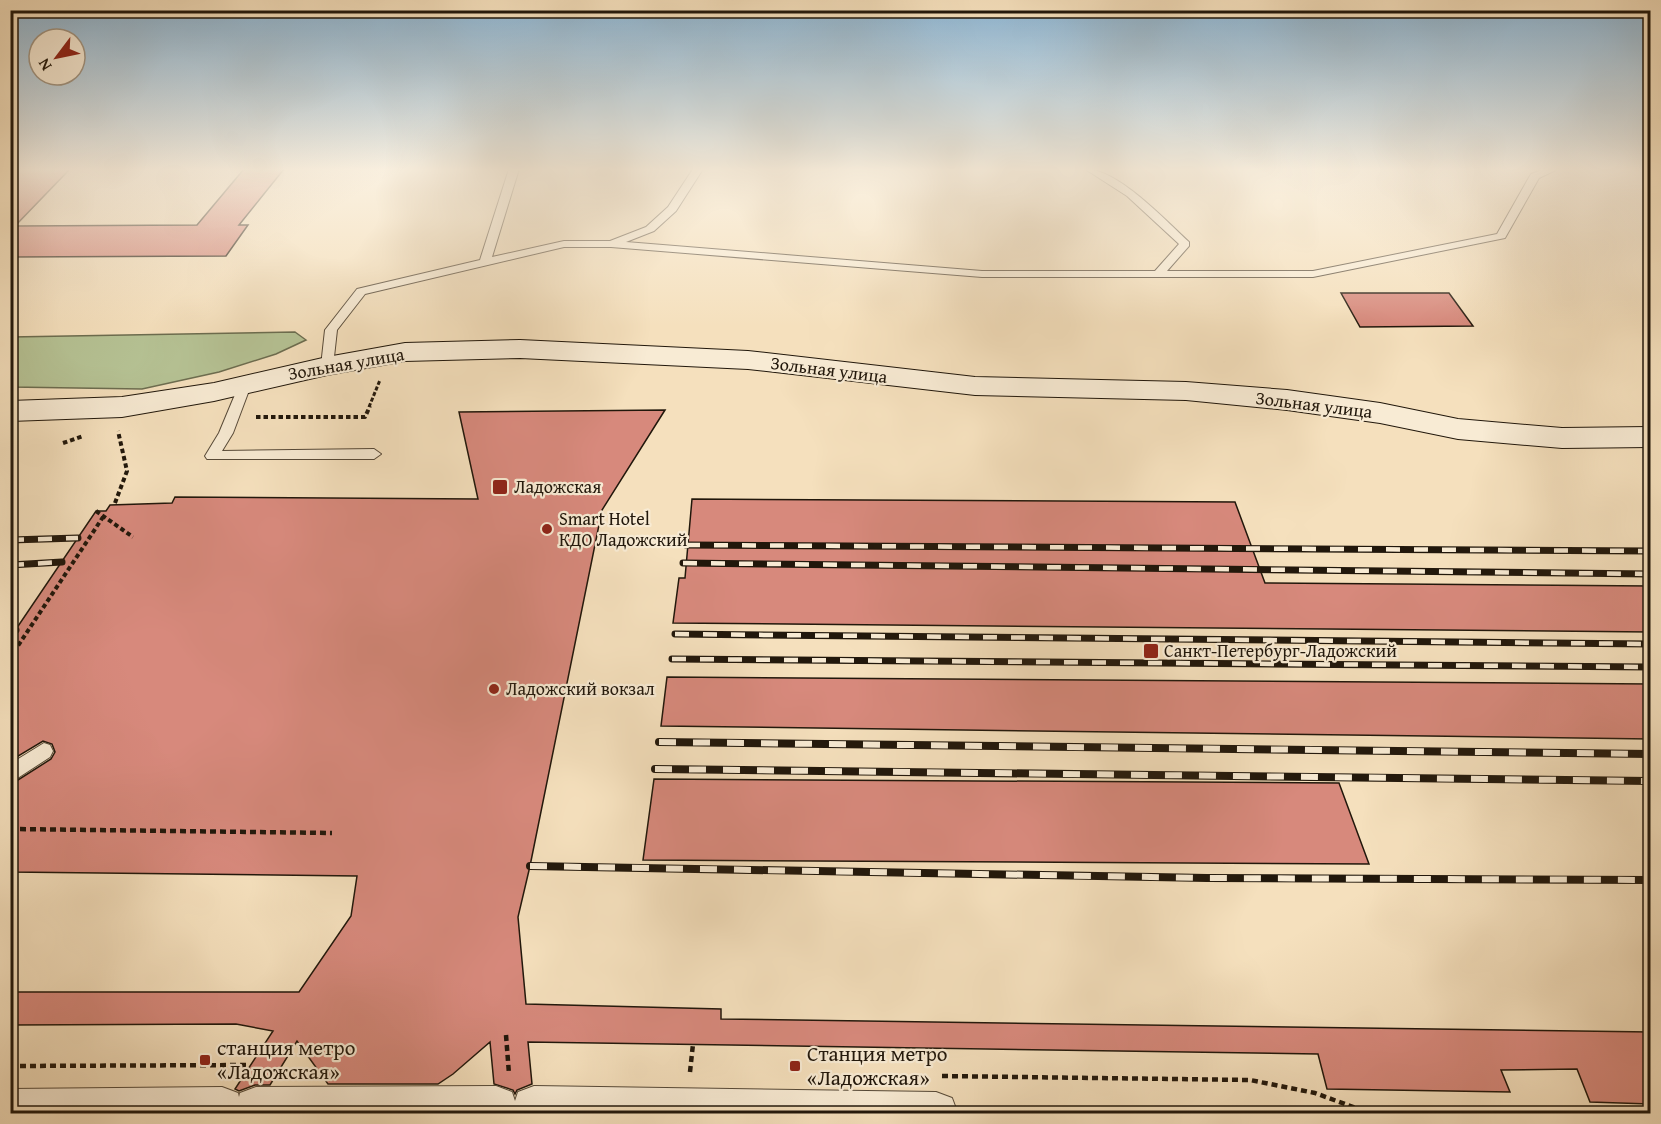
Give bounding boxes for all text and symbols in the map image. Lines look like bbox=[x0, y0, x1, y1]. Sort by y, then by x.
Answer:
north arrow bbox=[27, 27, 87, 87]
text: N bbox=[31, 54, 57, 76]
street label: Зольная улица bbox=[286, 340, 407, 387]
street label: Зольная улица bbox=[769, 349, 889, 390]
street label: Зольная улица bbox=[1254, 384, 1374, 425]
place label: Ладожская bbox=[514, 473, 601, 500]
marker: Ладожская bbox=[491, 478, 509, 496]
place label: Smart Hotel КДО Ладожский bbox=[559, 505, 688, 553]
marker: Smart Hotel КДО Ладожский bbox=[540, 522, 554, 536]
place label: Санкт-Петербург-Ладожский bbox=[1164, 637, 1397, 664]
marker: Санкт-Петербург-Ладожский bbox=[1142, 642, 1160, 660]
place label: Ладожский вокзал bbox=[506, 675, 655, 702]
marker: Ладожский вокзал bbox=[487, 682, 501, 696]
place label: станция метро «Ладожская» bbox=[217, 1032, 355, 1087]
place label: Станция метро «Ладожская» bbox=[807, 1038, 947, 1093]
marker: станция метро «Ладожская» bbox=[198, 1053, 212, 1067]
marker: Станция метро «Ладожская» bbox=[788, 1059, 802, 1073]

